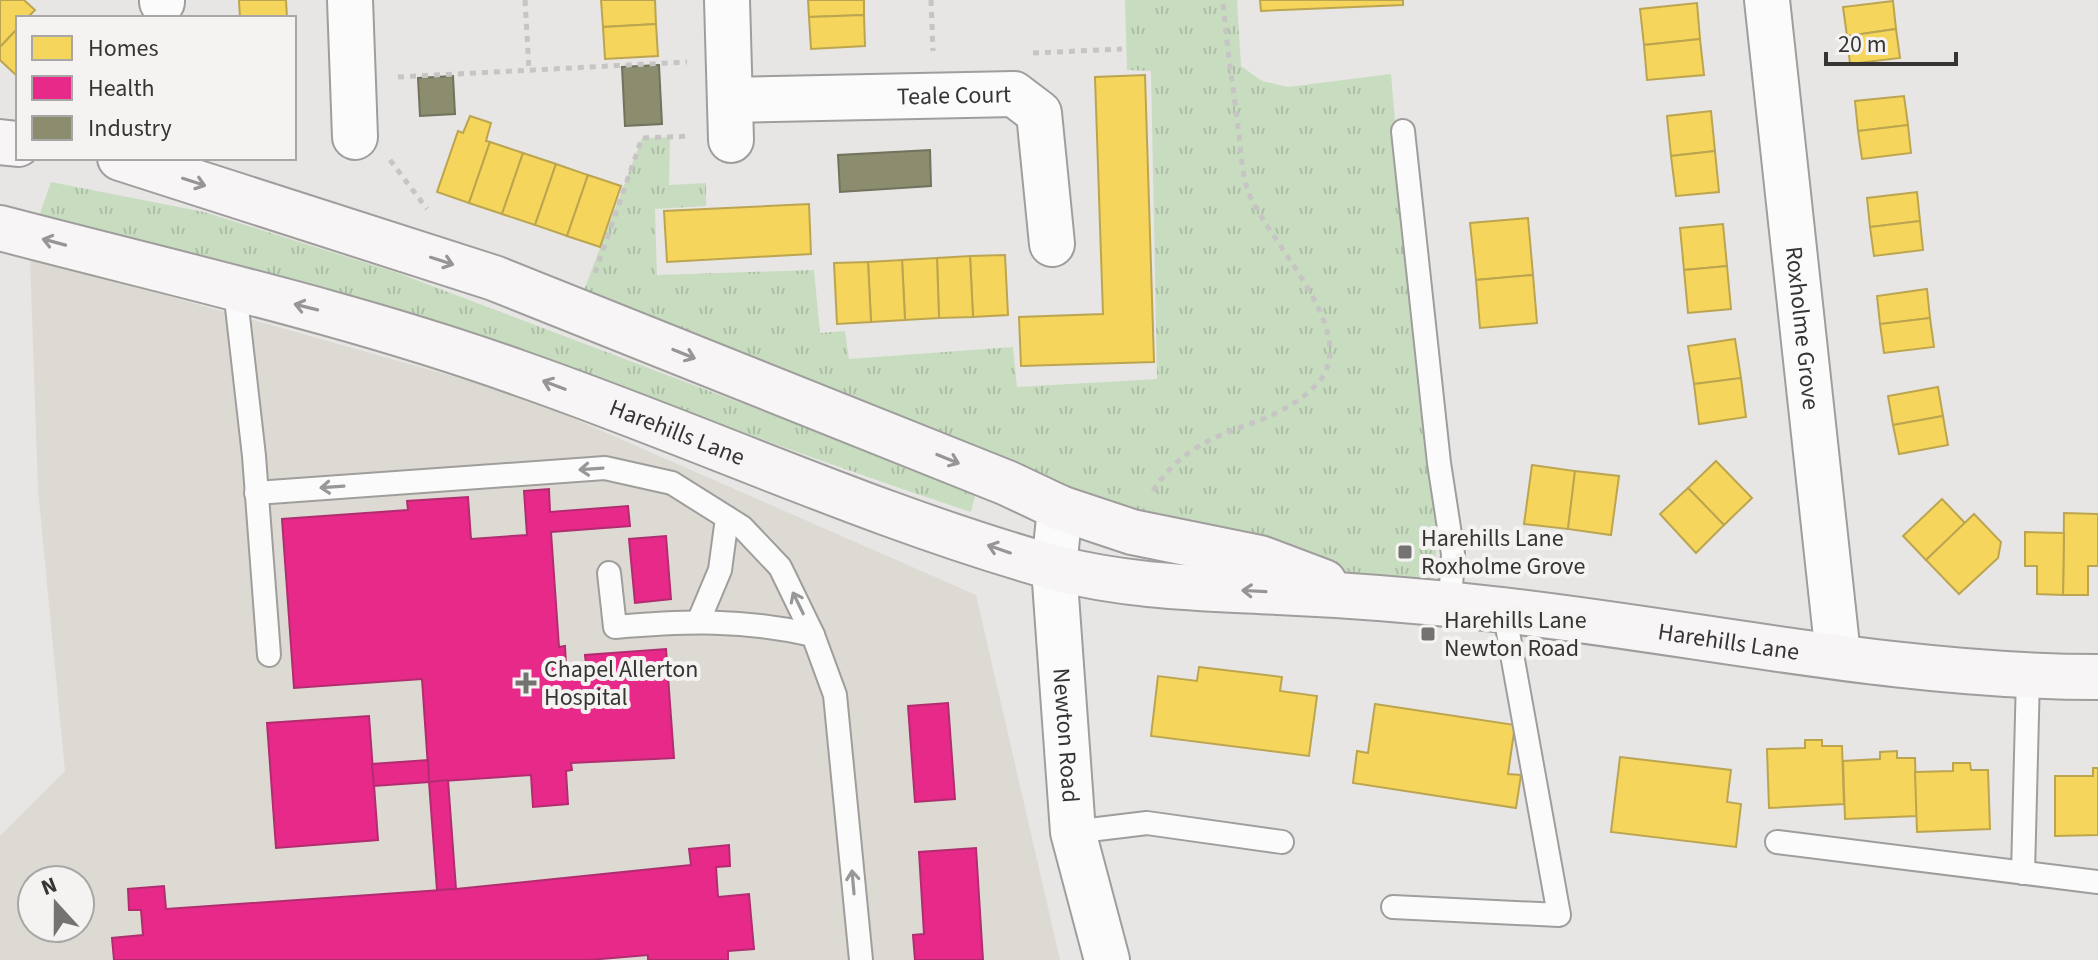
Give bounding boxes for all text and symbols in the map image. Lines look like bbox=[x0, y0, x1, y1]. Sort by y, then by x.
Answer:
legend bbox=[16, 16, 296, 160]
scale bar bbox=[1826, 16, 1956, 66]
text: 20 m bbox=[1838, 27, 1887, 62]
text: Homes bbox=[88, 31, 159, 66]
text: Health bbox=[88, 71, 155, 106]
street label: Teale Court bbox=[897, 77, 1011, 114]
text: Industry bbox=[88, 111, 172, 146]
one-way arrow bbox=[181, 176, 206, 190]
one-way arrow bbox=[42, 234, 68, 249]
street label: Roxholme Grove bbox=[1776, 244, 1829, 412]
one-way arrow bbox=[428, 254, 454, 269]
one-way arrow bbox=[294, 299, 319, 314]
one-way arrow bbox=[671, 348, 696, 362]
one-way arrow bbox=[542, 377, 567, 391]
street label: Harehills Lane bbox=[604, 390, 750, 474]
one-way arrow bbox=[935, 453, 960, 468]
one-way arrow bbox=[578, 462, 605, 477]
one-way arrow bbox=[319, 480, 346, 495]
place label: Harehills Lane Roxholme Grove bbox=[1421, 521, 1585, 584]
one-way arrow bbox=[987, 541, 1012, 556]
marker: Harehills Lane Roxholme Grove bbox=[1396, 543, 1414, 561]
one-way arrow bbox=[1241, 583, 1268, 598]
one-way arrow bbox=[790, 591, 805, 615]
place label: Harehills Lane Newton Road bbox=[1444, 603, 1587, 666]
street label: Harehills Lane bbox=[1656, 614, 1802, 669]
marker: Harehills Lane Newton Road bbox=[1419, 625, 1437, 643]
place label: Chapel Allerton Hospital bbox=[544, 652, 698, 715]
street label: Newton Road bbox=[1044, 667, 1088, 804]
marker: Chapel Allerton Hospital bbox=[515, 672, 537, 694]
north arrow bbox=[16, 864, 96, 944]
text: N bbox=[37, 869, 62, 904]
one-way arrow bbox=[846, 869, 861, 896]

